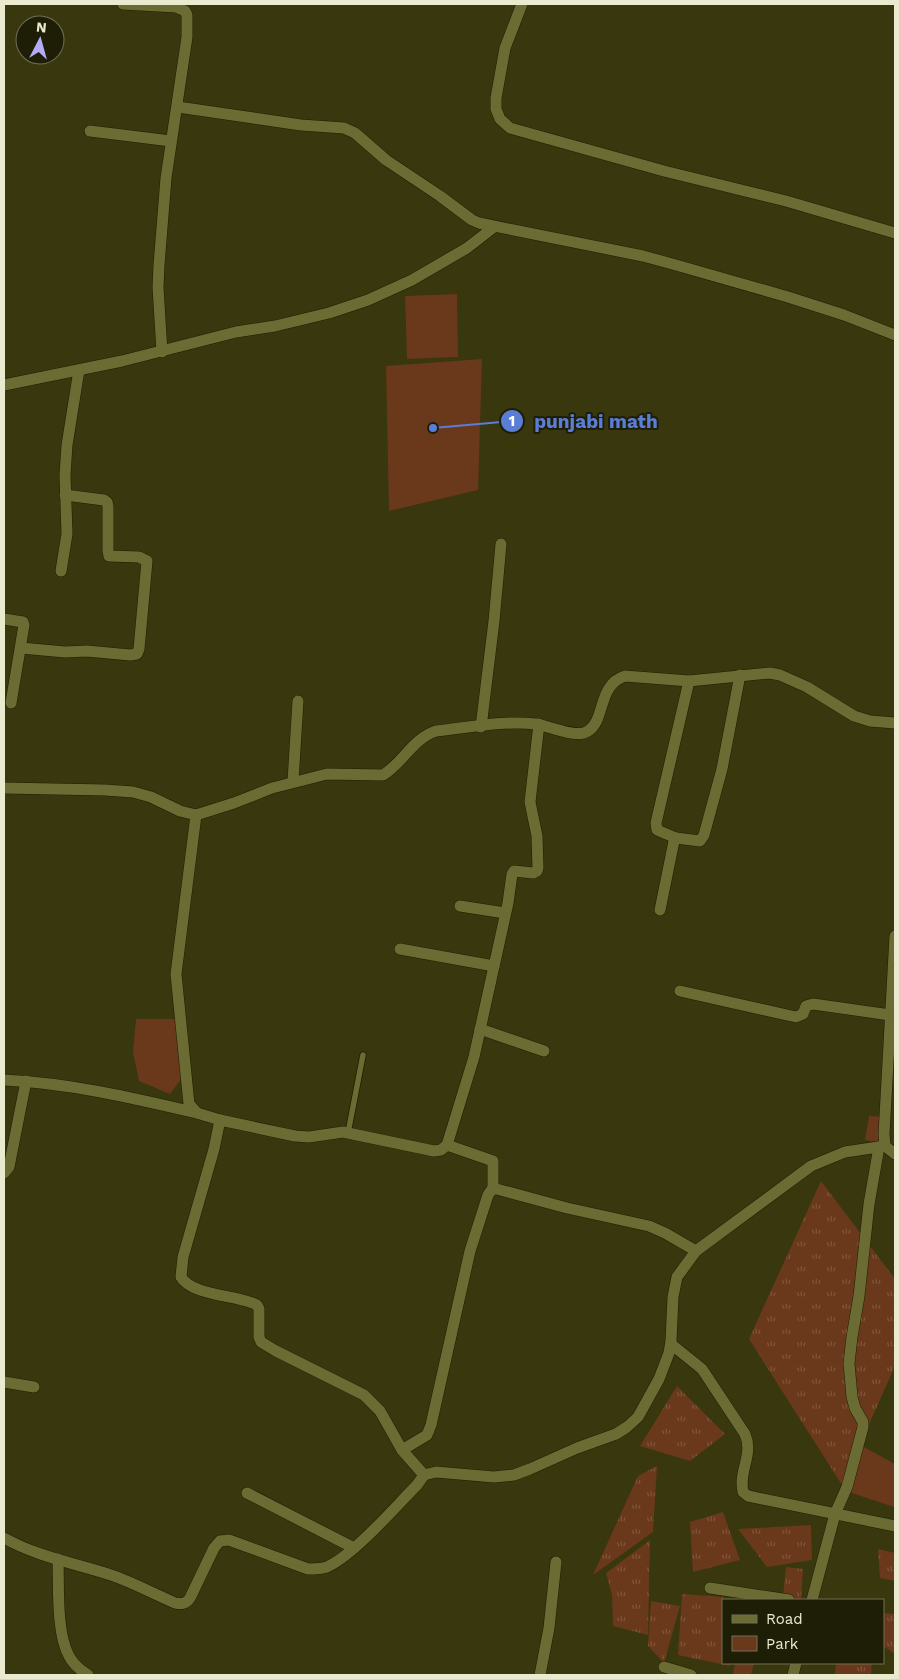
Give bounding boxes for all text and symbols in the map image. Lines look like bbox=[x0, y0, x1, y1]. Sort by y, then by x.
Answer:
north arrow bbox=[15, 15, 65, 65]
text: N bbox=[35, 19, 47, 36]
callout: punjabi math bbox=[499, 404, 668, 438]
text: punjabi math bbox=[534, 410, 658, 433]
text: 1 bbox=[509, 412, 515, 430]
legend bbox=[722, 1599, 884, 1664]
text: Road bbox=[766, 1610, 803, 1628]
text: Park bbox=[766, 1635, 799, 1653]

